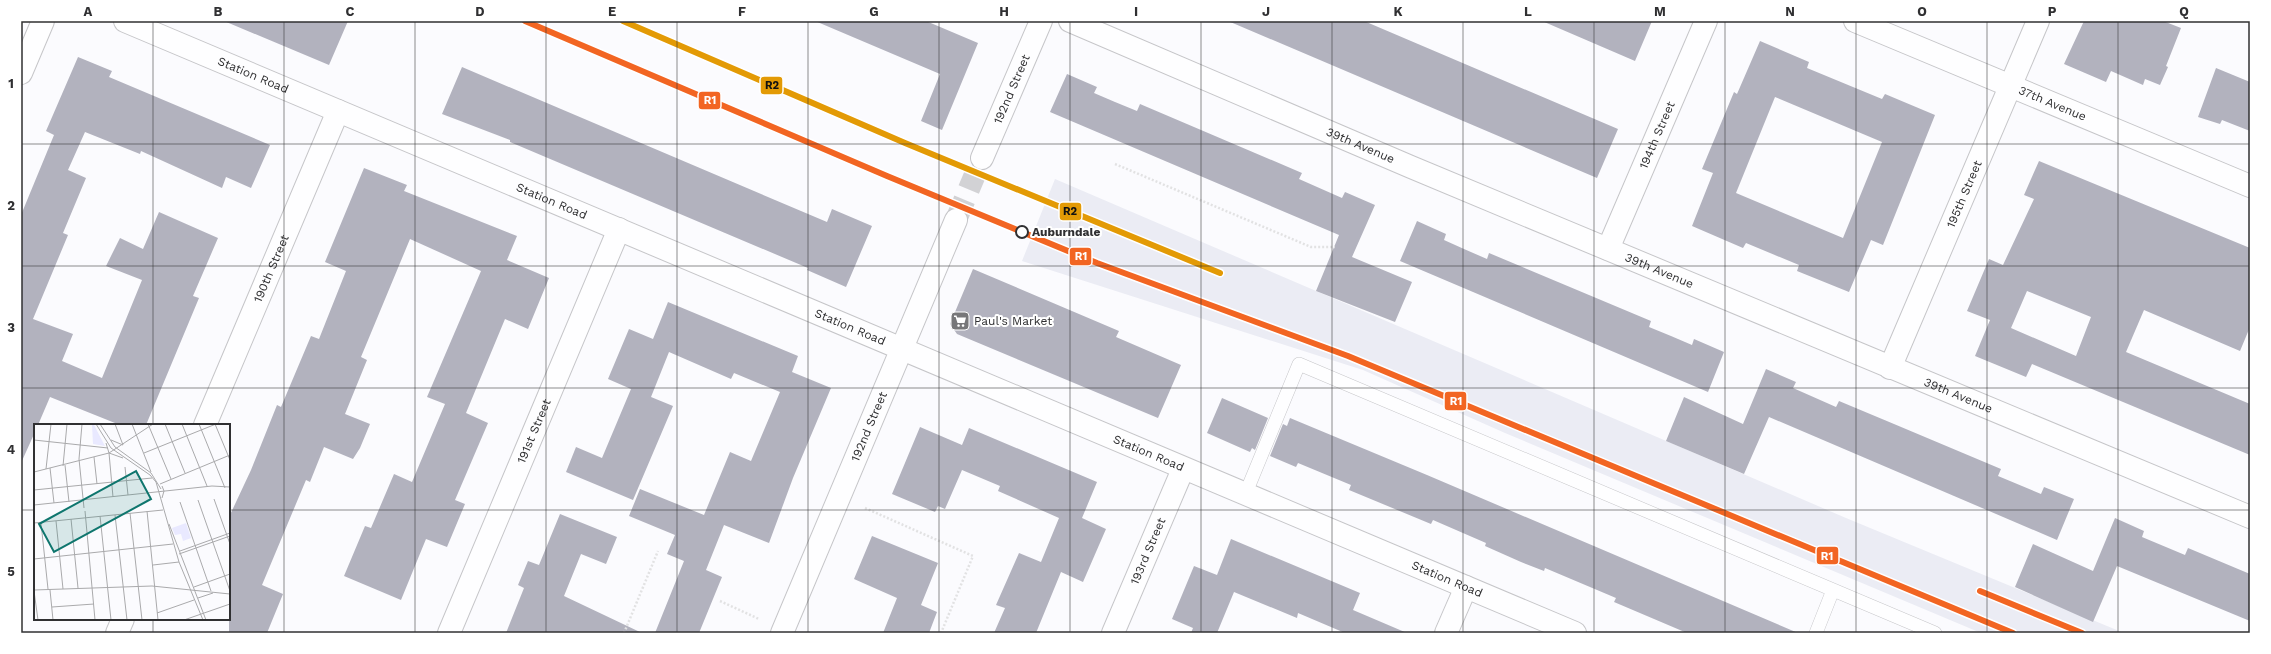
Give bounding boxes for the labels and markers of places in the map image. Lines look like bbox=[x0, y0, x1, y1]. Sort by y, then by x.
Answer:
marker: Auburndale bbox=[1015, 225, 1029, 239]
place label: Auburndale bbox=[1032, 225, 1100, 239]
supermarket icon: Paul's Market bbox=[949, 310, 971, 332]
place label: Paul's Market bbox=[974, 314, 1052, 328]

